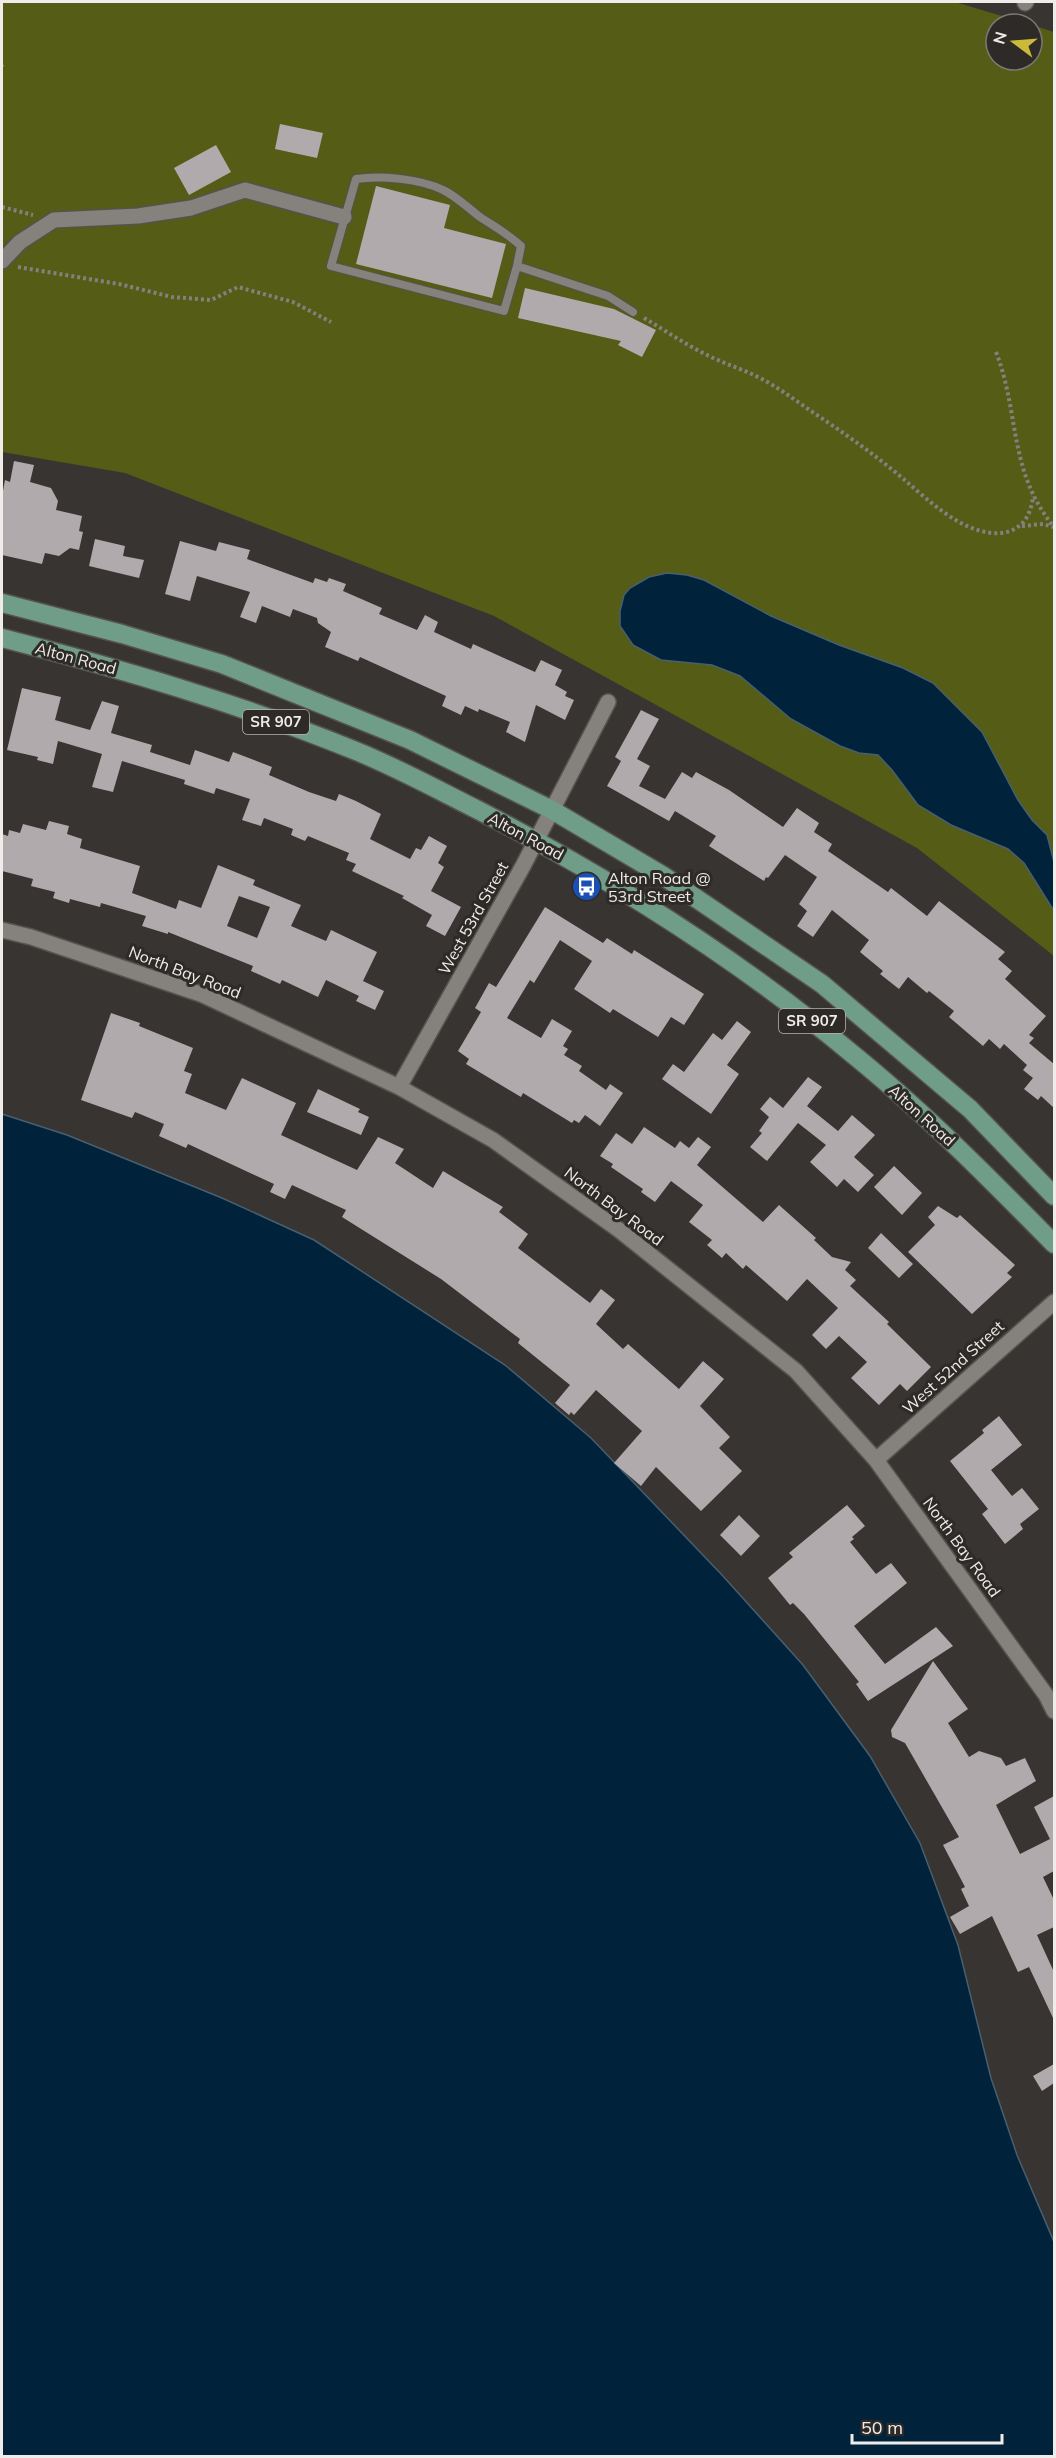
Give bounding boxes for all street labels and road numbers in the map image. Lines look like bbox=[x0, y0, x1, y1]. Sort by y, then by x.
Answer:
street label: Alton Road bbox=[33, 638, 119, 678]
road number: SR 907 bbox=[243, 710, 309, 734]
street label: Alton Road bbox=[485, 808, 567, 864]
street label: West 53rd Street bbox=[434, 858, 513, 978]
street label: North Bay Road bbox=[126, 941, 244, 1003]
road number: SR 907 bbox=[779, 1009, 845, 1033]
street label: Alton Road bbox=[884, 1080, 960, 1150]
street label: North Bay Road bbox=[561, 1162, 667, 1250]
street label: West 52nd Street bbox=[898, 1316, 1008, 1418]
street label: North Bay Road bbox=[919, 1493, 1005, 1601]

